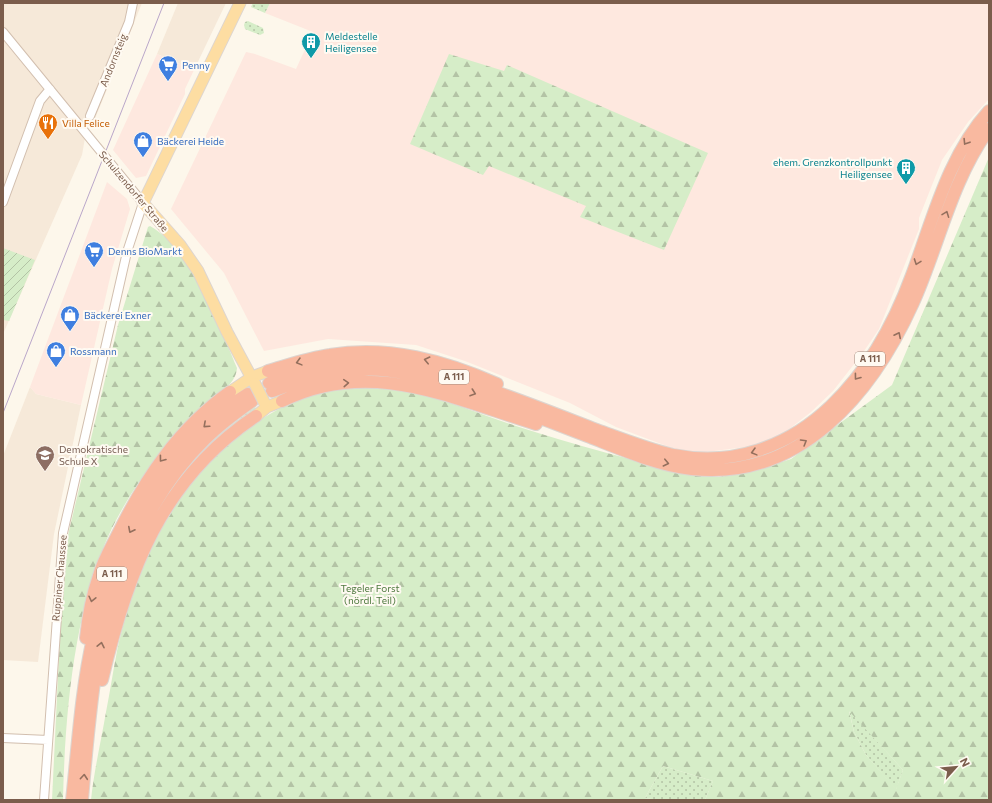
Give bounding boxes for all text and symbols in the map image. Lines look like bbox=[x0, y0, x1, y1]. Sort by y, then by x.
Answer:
place label: Meldestelle Heiligensee bbox=[325, 30, 378, 54]
street label: Andornsteig bbox=[97, 31, 129, 88]
building icon: Meldestelle Heiligensee bbox=[300, 31, 322, 59]
supermarket icon: Penny bbox=[157, 54, 179, 82]
place label: Penny bbox=[182, 59, 210, 71]
restaurant icon: Villa Felice bbox=[37, 112, 59, 140]
place label: Villa Felice bbox=[62, 117, 110, 129]
shop icon: Bäckerei Heide bbox=[132, 130, 154, 158]
place label: Bäckerei Heide bbox=[157, 135, 224, 147]
one-way arrow bbox=[963, 138, 970, 145]
street label: Schulzendorfer Straße bbox=[97, 148, 171, 234]
place label: ehem. Grenzkontrollpunkt Heiligensee bbox=[773, 156, 892, 180]
building icon: ehem. Grenzkontrollpunkt Heiligensee bbox=[895, 157, 917, 185]
one-way arrow bbox=[942, 211, 950, 218]
supermarket icon: Denns BioMarkt bbox=[83, 240, 105, 268]
place label: Denns BioMarkt bbox=[108, 245, 182, 257]
one-way arrow bbox=[913, 259, 921, 266]
shop icon: Bäckerei Exner bbox=[59, 304, 81, 332]
place label: Bäckerei Exner bbox=[84, 309, 151, 321]
one-way arrow bbox=[893, 331, 901, 339]
shop icon: Rossmann bbox=[45, 340, 67, 368]
place label: Rossmann bbox=[70, 345, 117, 357]
road number: A 111 bbox=[855, 352, 885, 366]
one-way arrow bbox=[424, 356, 430, 364]
one-way arrow bbox=[295, 357, 302, 366]
road number: A 111 bbox=[439, 370, 469, 384]
one-way arrow bbox=[855, 373, 862, 380]
one-way arrow bbox=[343, 378, 349, 387]
one-way arrow bbox=[469, 388, 476, 397]
one-way arrow bbox=[203, 421, 211, 428]
one-way arrow bbox=[800, 439, 807, 446]
place label: Demokratische Schule X bbox=[59, 443, 128, 467]
school or university icon: Demokratische Schule X bbox=[34, 444, 56, 472]
one-way arrow bbox=[751, 447, 758, 456]
one-way arrow bbox=[160, 454, 167, 461]
one-way arrow bbox=[663, 459, 669, 467]
one-way arrow bbox=[128, 526, 136, 534]
street label: Ruppiner Chaussee bbox=[49, 534, 69, 622]
road number: A 111 bbox=[97, 567, 127, 581]
park label: Tegeler Forst (nördl. Teil) bbox=[340, 582, 400, 606]
one-way arrow bbox=[88, 596, 96, 602]
one-way arrow bbox=[96, 642, 104, 648]
north arrow bbox=[936, 747, 976, 787]
text: N bbox=[958, 756, 973, 769]
one-way arrow bbox=[79, 774, 88, 780]

